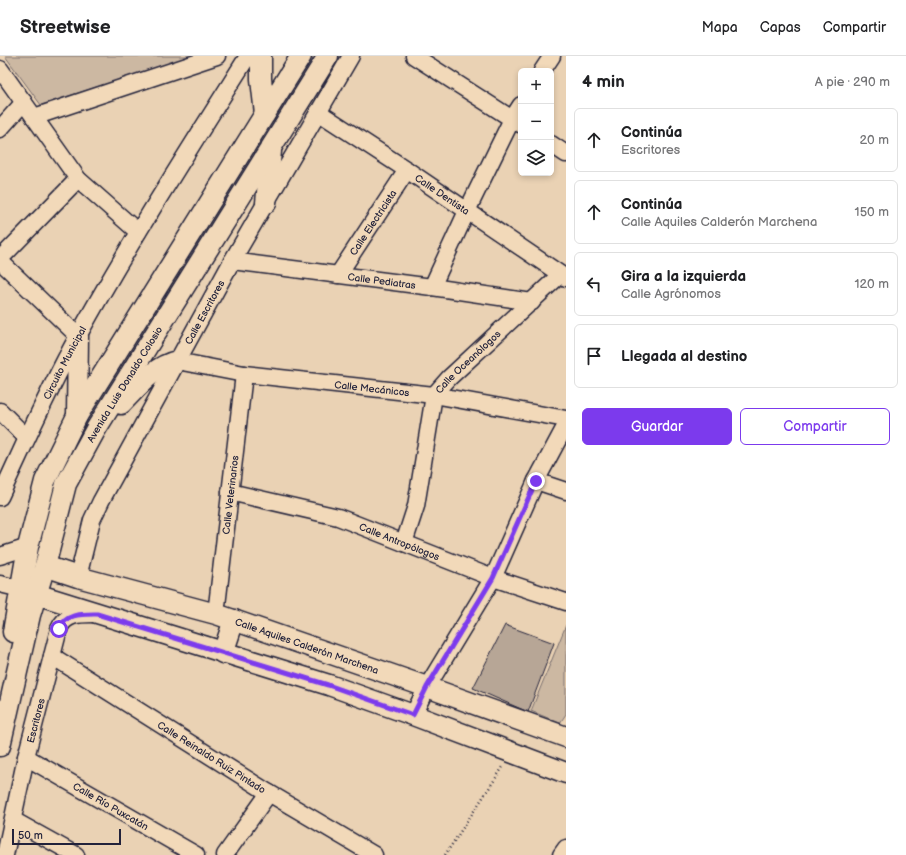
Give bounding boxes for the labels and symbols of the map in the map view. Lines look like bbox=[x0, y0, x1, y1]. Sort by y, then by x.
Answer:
street label: Calle Dentista bbox=[412, 172, 472, 218]
street label: Calle Electricista bbox=[348, 188, 399, 258]
street label: Calle Pediatras bbox=[347, 271, 416, 292]
street label: Calle Escritores bbox=[183, 278, 227, 347]
street label: Circuito Municipal bbox=[41, 324, 89, 402]
street label: Avenida Luis Donaldo Colosio bbox=[85, 324, 166, 445]
street label: Calle Oceanólogos bbox=[433, 328, 504, 396]
street label: Calle Mecánicos bbox=[334, 379, 410, 399]
street label: Calle Veterinarios bbox=[220, 455, 241, 535]
route end bbox=[527, 472, 545, 490]
street label: Calle Antropólogos bbox=[357, 521, 441, 563]
street label: Calle Aquiles Calderón Marchena bbox=[233, 616, 380, 677]
route start bbox=[50, 620, 68, 638]
street label: Escritores bbox=[25, 697, 48, 744]
street label: Calle Reinaldo Ruiz Pintado bbox=[155, 719, 268, 796]
street label: Calle Río Puxcatán bbox=[71, 780, 151, 833]
scale bar bbox=[12, 827, 121, 846]

